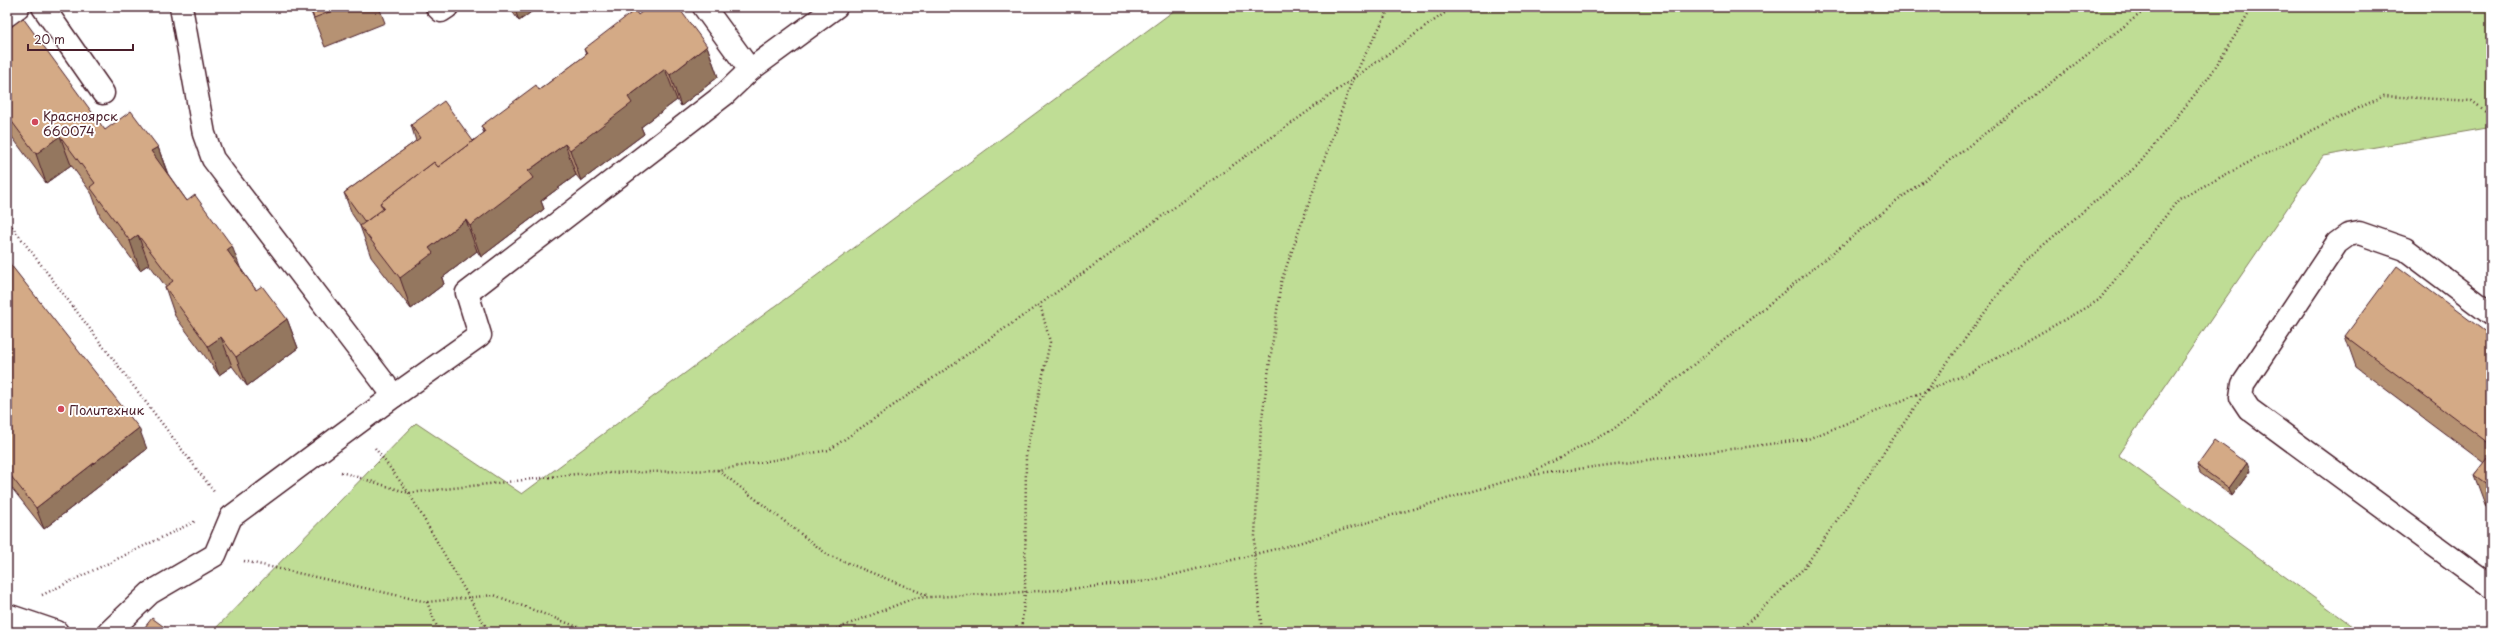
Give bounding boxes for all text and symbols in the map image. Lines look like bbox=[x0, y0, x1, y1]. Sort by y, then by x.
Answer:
scale bar bbox=[28, 26, 133, 52]
text: 20 m bbox=[34, 30, 65, 48]
place label: Красноярск 660074 bbox=[43, 106, 118, 140]
marker: Красноярск 660074 bbox=[30, 117, 40, 127]
place label: Политехник bbox=[69, 400, 144, 419]
marker: Политехник bbox=[56, 404, 66, 414]

